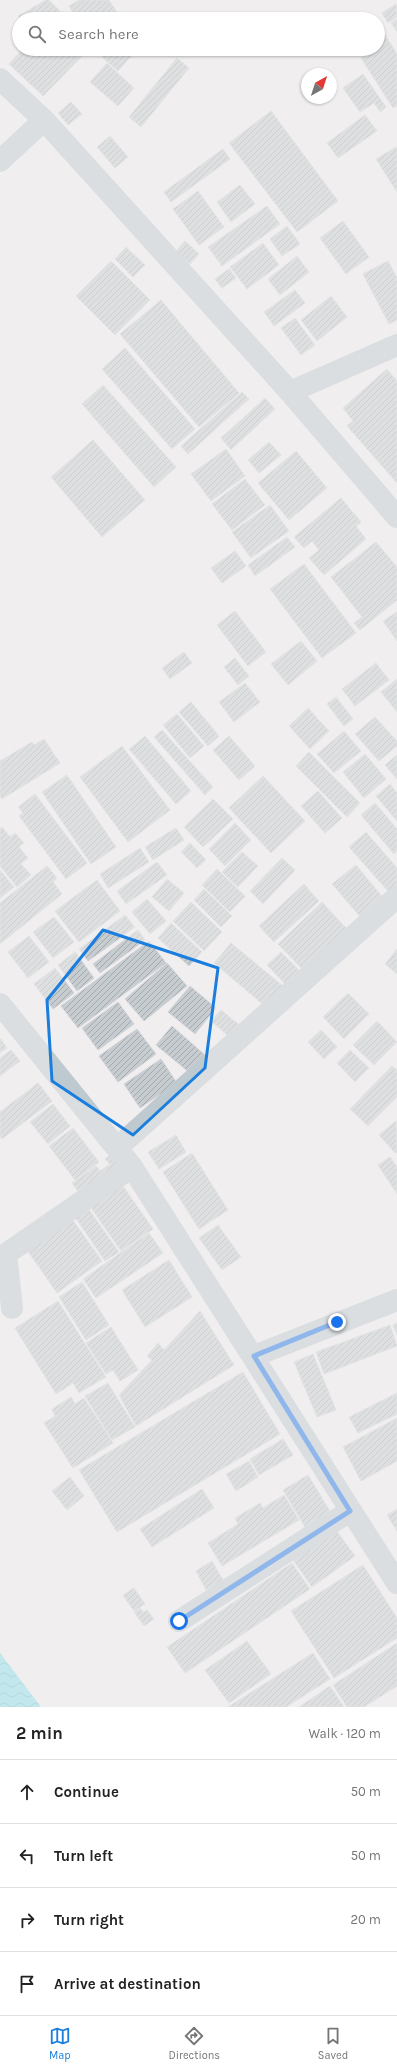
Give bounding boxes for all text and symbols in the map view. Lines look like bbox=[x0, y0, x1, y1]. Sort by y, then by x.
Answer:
search box bbox=[12, 12, 385, 56]
icon: search bbox=[26, 23, 48, 45]
text: Search here bbox=[58, 25, 139, 43]
north arrow bbox=[301, 68, 337, 104]
route end bbox=[328, 1313, 346, 1331]
route start bbox=[170, 1612, 188, 1630]
text: 2 min bbox=[16, 1723, 63, 1743]
text: Walk · 120 m bbox=[308, 1726, 381, 1741]
icon: ahead bbox=[16, 1781, 38, 1803]
text: Continue bbox=[54, 1783, 119, 1801]
text: 50 m bbox=[351, 1784, 381, 1799]
icon: left bbox=[16, 1845, 38, 1867]
text: Turn left bbox=[54, 1847, 113, 1865]
text: 50 m bbox=[351, 1848, 381, 1863]
icon: right bbox=[16, 1909, 38, 1931]
text: Turn right bbox=[54, 1911, 124, 1929]
text: 20 m bbox=[351, 1912, 381, 1927]
icon: arrive bbox=[16, 1973, 38, 1995]
text: Arrive at destination bbox=[54, 1975, 201, 1993]
tab: Map bbox=[49, 2025, 71, 2062]
tab: Directions bbox=[168, 2025, 220, 2062]
tab: Saved bbox=[318, 2025, 348, 2062]

